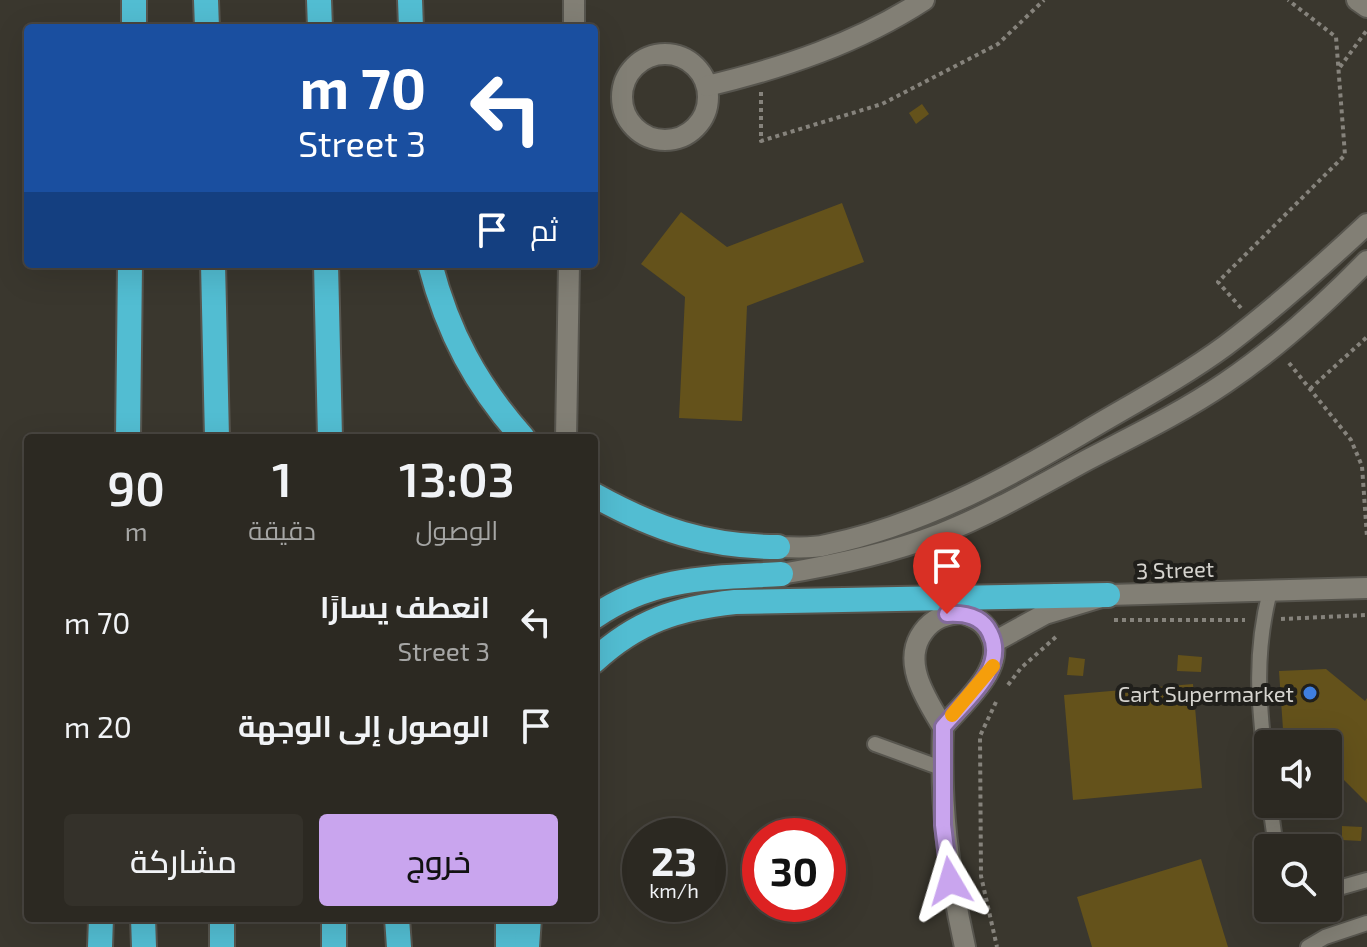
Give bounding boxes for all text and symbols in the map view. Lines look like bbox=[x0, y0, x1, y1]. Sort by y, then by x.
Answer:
text: 70 m bbox=[300, 53, 426, 120]
icon: left bbox=[454, 56, 558, 160]
text: 3 Street bbox=[298, 121, 426, 164]
icon: arrive bbox=[470, 208, 514, 252]
text: ثم bbox=[530, 211, 558, 247]
text: 1 bbox=[272, 449, 292, 507]
text: 13:03 bbox=[399, 449, 515, 507]
text: 90 bbox=[107, 458, 165, 516]
text: دقيقة bbox=[248, 514, 316, 545]
text: الوصول bbox=[415, 514, 498, 545]
text: m bbox=[125, 515, 147, 546]
pin bbox=[913, 532, 981, 614]
icon: arrive bbox=[925, 544, 969, 588]
street label: 3 Street bbox=[1135, 555, 1215, 583]
text: انعطف يسارًا bbox=[320, 588, 490, 624]
icon: left bbox=[514, 600, 558, 644]
text: 70 m bbox=[64, 604, 130, 640]
text: 3 Street bbox=[397, 635, 490, 666]
place label: Cart Supermarket bbox=[1118, 680, 1294, 706]
marker: Cart Supermarket bbox=[1301, 684, 1319, 702]
icon: arrive bbox=[514, 704, 558, 748]
text: الوصول إلى الوجهة bbox=[238, 707, 490, 743]
text: 20 m bbox=[64, 708, 132, 744]
map controls bbox=[1254, 730, 1342, 922]
button: sound bbox=[1254, 730, 1342, 818]
button: مشاركة bbox=[64, 814, 303, 906]
button: خروج bbox=[319, 814, 558, 906]
speed limit sign: 30 bbox=[742, 818, 846, 922]
button: search bbox=[1254, 834, 1342, 922]
text: 23 bbox=[651, 836, 697, 884]
position arrow bbox=[908, 839, 992, 923]
text: km/h bbox=[649, 878, 699, 902]

